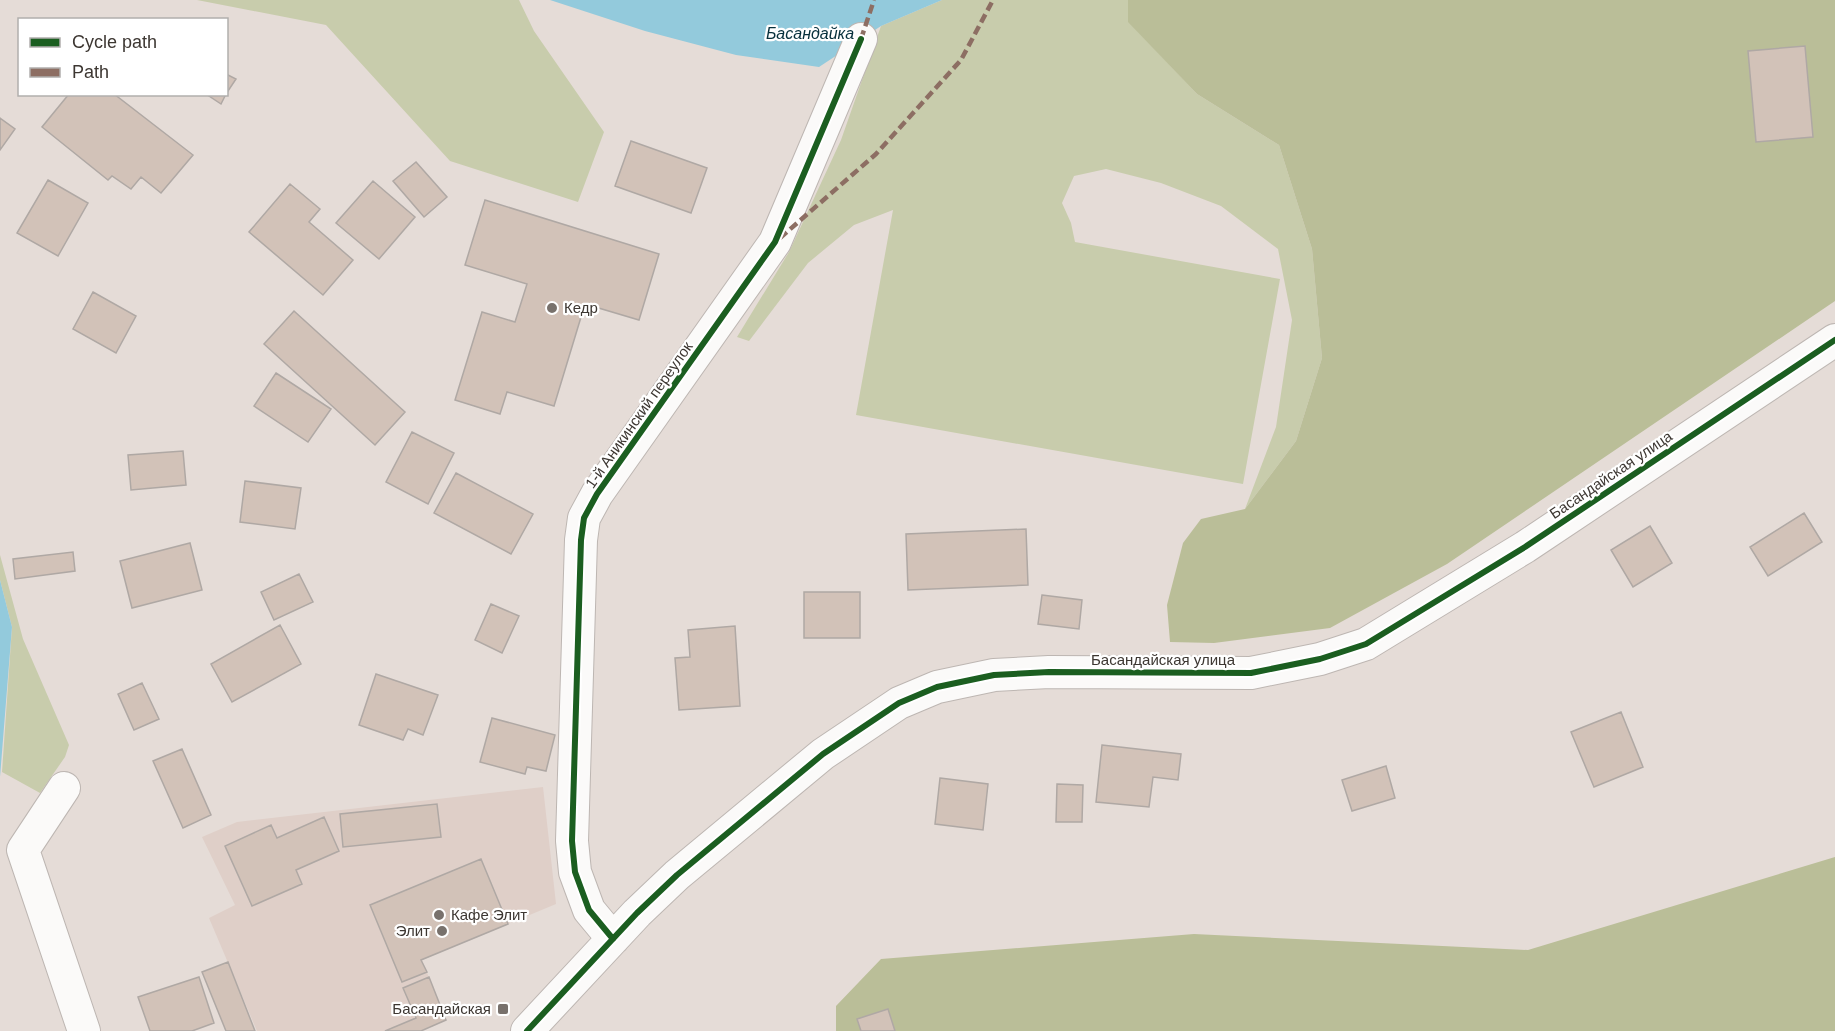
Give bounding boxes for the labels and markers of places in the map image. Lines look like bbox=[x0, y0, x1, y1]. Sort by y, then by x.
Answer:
place label: Кедр bbox=[564, 299, 598, 316]
marker: Кедр bbox=[545, 301, 559, 315]
place label: Кафе Элит bbox=[451, 906, 527, 923]
marker: Кафе Элит bbox=[432, 908, 446, 922]
place label: Элит bbox=[396, 922, 430, 939]
marker: Элит bbox=[435, 924, 449, 938]
place label: Басандайская bbox=[392, 1000, 491, 1017]
marker: Басандайская bbox=[496, 1002, 510, 1016]

